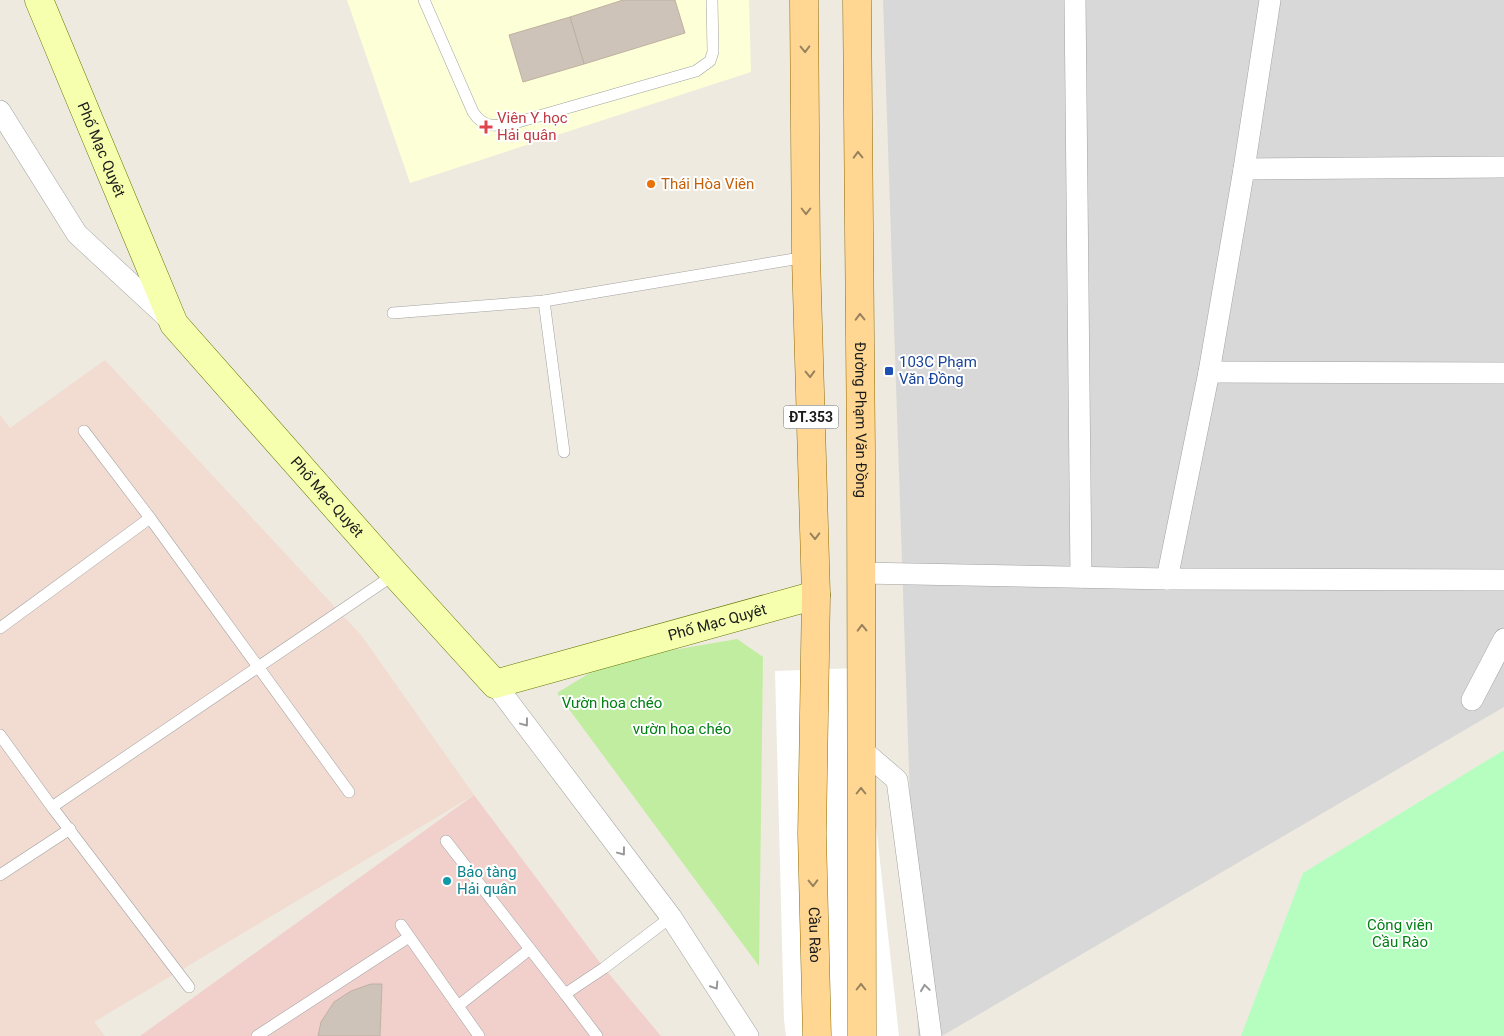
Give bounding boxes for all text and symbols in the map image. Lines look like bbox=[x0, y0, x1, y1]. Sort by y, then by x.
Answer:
one-way arrow bbox=[800, 45, 810, 53]
street label: Phố Mạc Quyêt bbox=[73, 99, 129, 200]
place label: Viên Y học Hải quân bbox=[497, 109, 568, 144]
marker: Viên Y học Hải quân bbox=[479, 120, 493, 134]
one-way arrow bbox=[853, 150, 863, 158]
place label: Thái Hòa Viên bbox=[661, 175, 754, 193]
marker: Thái Hòa Viên bbox=[645, 178, 657, 190]
one-way arrow bbox=[801, 208, 811, 215]
one-way arrow bbox=[855, 313, 865, 320]
street label: Đường Phạm Văn Đồng bbox=[851, 342, 870, 498]
place label: 103C Phạm Văn Đồng bbox=[899, 353, 977, 388]
marker: 103C Phạm Văn Đồng bbox=[883, 365, 895, 377]
one-way arrow bbox=[805, 370, 815, 378]
road number: ĐT.353 bbox=[784, 406, 838, 428]
street label: Phố Mạc Quyêt bbox=[287, 453, 367, 541]
one-way arrow bbox=[810, 532, 820, 540]
street label: Phố Mạc Quyêt bbox=[666, 600, 769, 645]
one-way arrow bbox=[856, 624, 867, 632]
park label: Vườn hoa chéo bbox=[562, 694, 662, 712]
one-way arrow bbox=[519, 717, 527, 726]
park label: vườn hoa chéo bbox=[633, 720, 731, 738]
one-way arrow bbox=[856, 787, 866, 794]
one-way arrow bbox=[617, 846, 625, 855]
place label: Bảo tàng Hải quân bbox=[457, 863, 517, 898]
marker: Bảo tàng Hải quân bbox=[441, 875, 453, 887]
one-way arrow bbox=[808, 880, 818, 887]
street label: Cầu Rào bbox=[805, 907, 824, 963]
park label: Công viên Cầu Rào bbox=[1367, 916, 1433, 951]
one-way arrow bbox=[709, 980, 719, 989]
one-way arrow bbox=[856, 983, 866, 991]
one-way arrow bbox=[920, 983, 930, 992]

